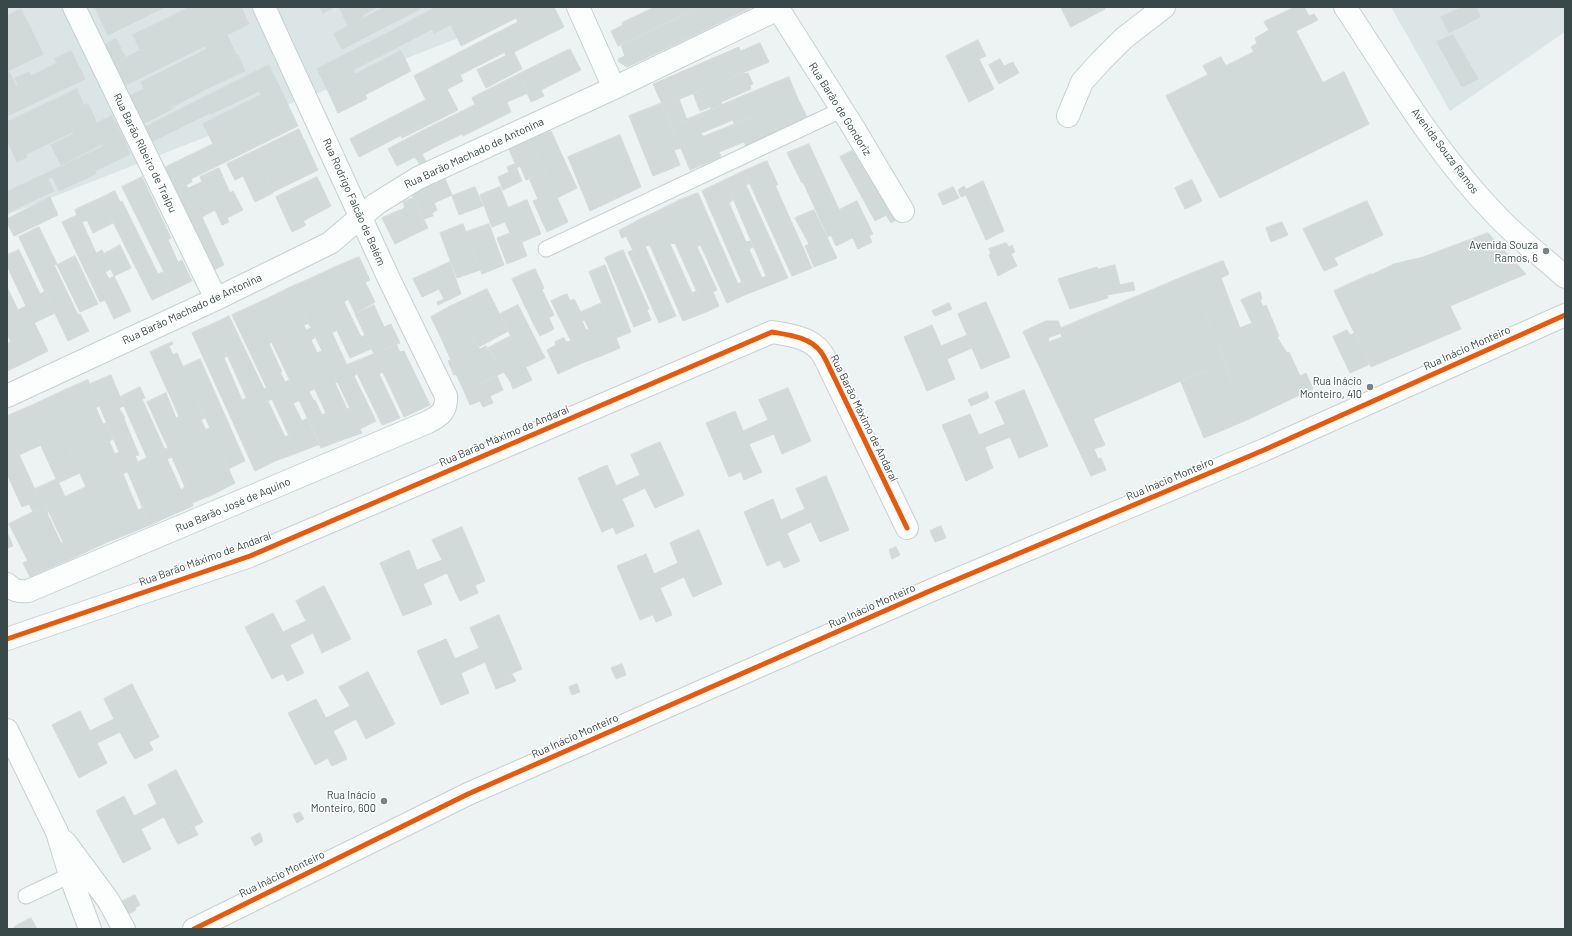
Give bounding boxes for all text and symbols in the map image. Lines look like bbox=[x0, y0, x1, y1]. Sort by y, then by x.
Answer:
street label: Rua Barão de Gondoriz bbox=[806, 60, 874, 158]
street label: Rua Barão Ribeiro de Traipu bbox=[110, 91, 180, 215]
street label: Avenida Souza Ramos bbox=[1409, 106, 1481, 196]
street label: Rua Barão Machado de Antonina bbox=[402, 115, 546, 191]
street label: Rua Rodrigo Falcão de Belém bbox=[320, 136, 388, 268]
place label: Avenida Souza Ramos, 6 bbox=[1469, 238, 1538, 264]
marker: Avenida Souza Ramos, 6 bbox=[1541, 246, 1551, 256]
street label: Rua Barão Machado de Antonina bbox=[120, 271, 264, 347]
street label: Rua Inácio Monteiro bbox=[1422, 323, 1512, 373]
street label: Rua Barão Máximo de Andaraí bbox=[827, 352, 901, 484]
place label: Rua Inácio Monteiro, 410 bbox=[1300, 374, 1362, 400]
marker: Rua Inácio Monteiro, 410 bbox=[1365, 382, 1375, 392]
street label: Rua Barão Máximo de Andaraí bbox=[437, 403, 571, 469]
street label: Rua Inácio Monteiro bbox=[1124, 455, 1216, 503]
street label: Rua Barão José de Aquino bbox=[174, 475, 292, 535]
street label: Rua Barão Máximo de Andaraí bbox=[137, 529, 273, 589]
street label: Rua Inácio Monteiro bbox=[827, 581, 917, 631]
street label: Rua Inácio Monteiro bbox=[530, 711, 620, 761]
place label: Rua Inácio Monteiro, 600 bbox=[311, 788, 376, 814]
marker: Rua Inácio Monteiro, 600 bbox=[379, 796, 389, 806]
street label: Rua Inácio Monteiro bbox=[237, 848, 327, 900]

